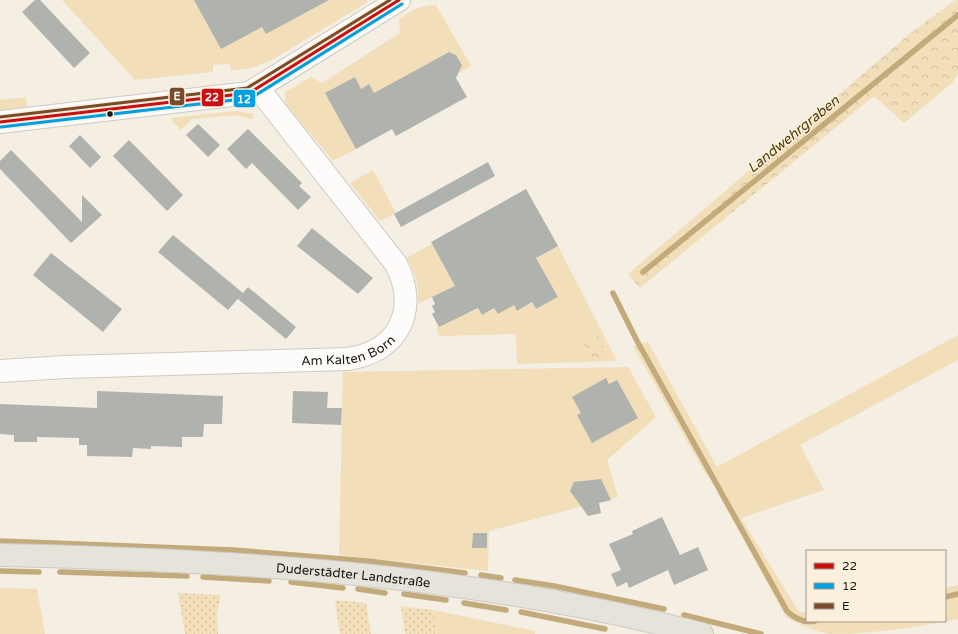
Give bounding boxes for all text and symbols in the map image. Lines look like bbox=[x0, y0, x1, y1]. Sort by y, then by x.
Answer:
line badge: E bbox=[169, 87, 185, 106]
line badge: 22 bbox=[201, 88, 224, 107]
line badge: 12 bbox=[233, 89, 256, 108]
text: E bbox=[173, 90, 181, 103]
text: 22 bbox=[205, 91, 219, 104]
water label: Landwehrgraben bbox=[744, 92, 843, 177]
text: 12 bbox=[237, 93, 251, 106]
unlabelled marker bbox=[105, 109, 115, 119]
street label: Am Kalten Born bbox=[301, 332, 399, 369]
legend bbox=[806, 550, 946, 622]
text: 22 bbox=[842, 559, 857, 573]
street label: Duderstädter Landstraße bbox=[275, 560, 431, 591]
text: 12 bbox=[842, 579, 857, 593]
text: E bbox=[842, 599, 850, 613]

